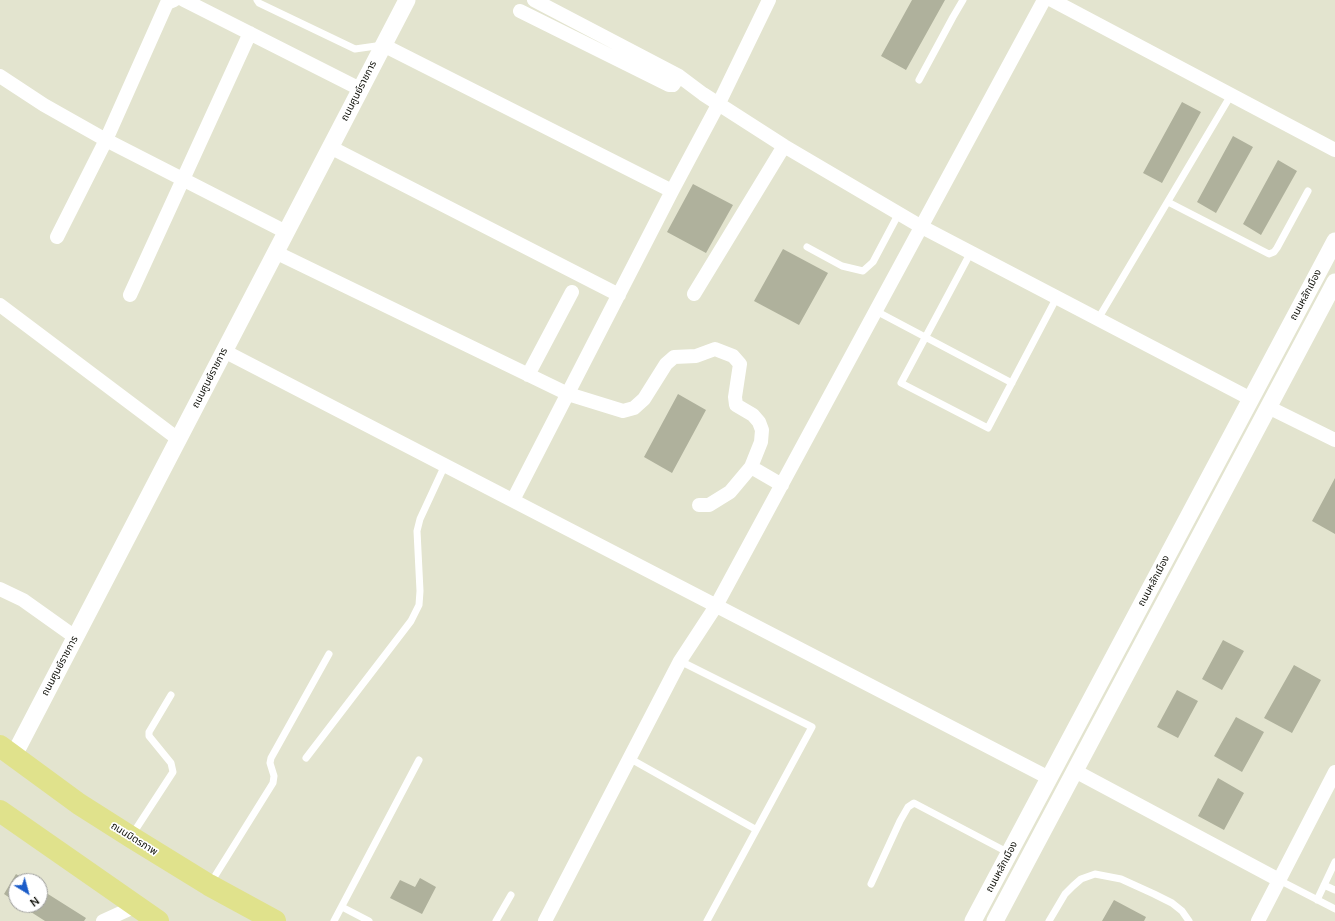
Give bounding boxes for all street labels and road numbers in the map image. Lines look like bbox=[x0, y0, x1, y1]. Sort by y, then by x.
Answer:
street label: ถนนศูนย์ราชการ bbox=[339, 59, 379, 123]
street label: ถนนหลักเมือง bbox=[1288, 267, 1324, 323]
street label: ถนนศูนย์ราชการ bbox=[190, 346, 230, 410]
street label: ถนนหลักเมือง bbox=[1136, 553, 1172, 609]
street label: ถนนศูนย์ราชการ bbox=[39, 634, 81, 698]
street label: ถนนมิตรภาพ bbox=[108, 820, 160, 858]
street label: ถนนหลักเมือง bbox=[984, 839, 1020, 895]

